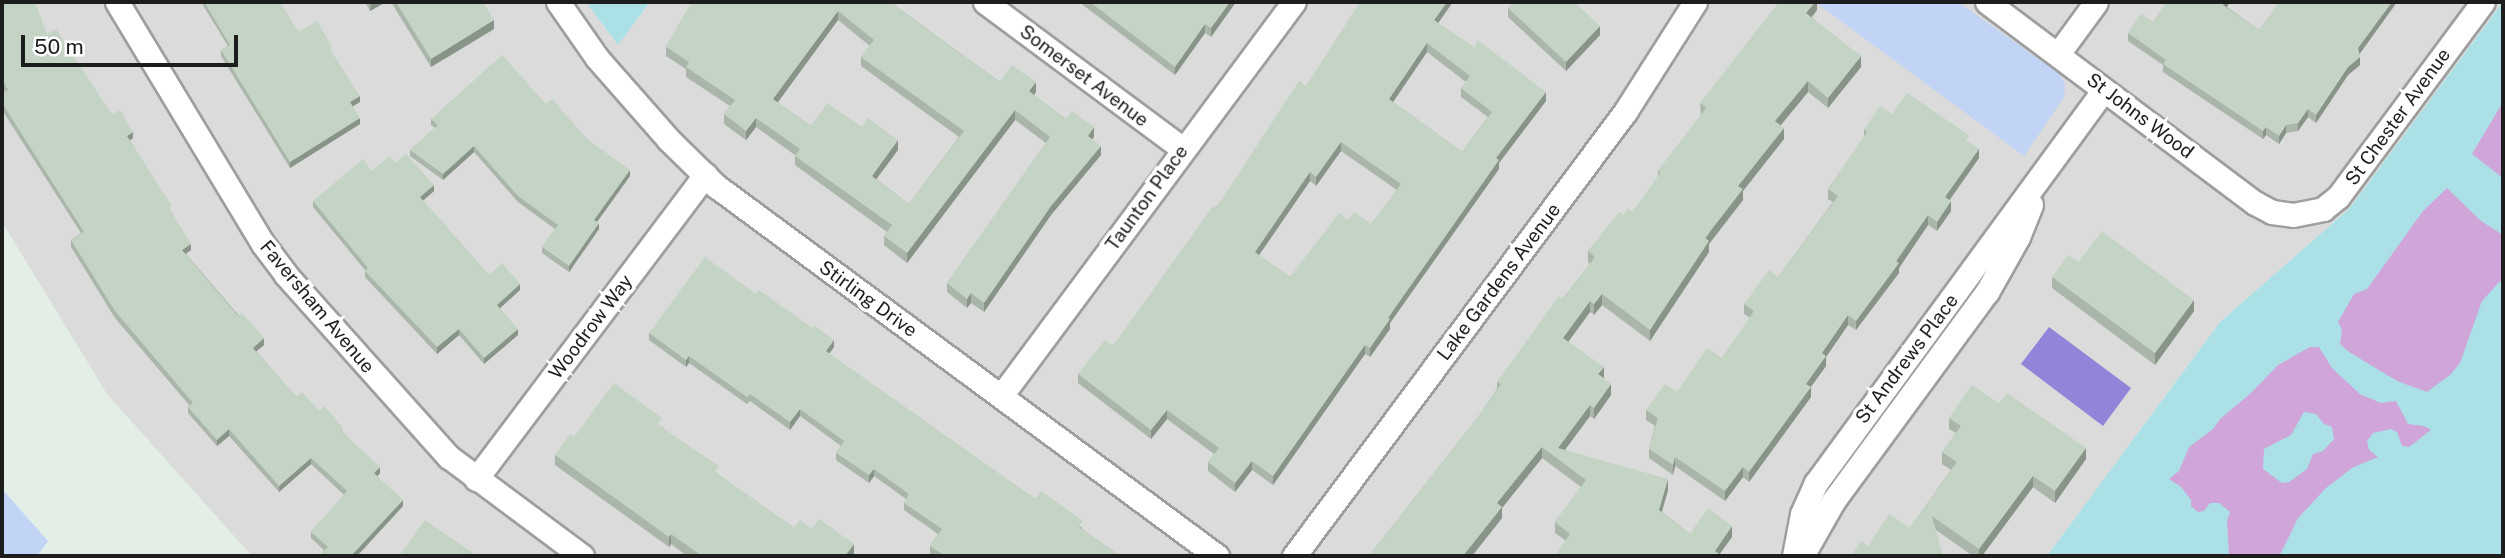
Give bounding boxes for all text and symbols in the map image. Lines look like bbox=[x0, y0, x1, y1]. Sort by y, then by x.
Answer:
street label: Somerset Avenue bbox=[1015, 20, 1153, 132]
scale bar bbox=[24, 21, 242, 65]
text: 50 m bbox=[34, 34, 84, 59]
street label: St Chester Avenue bbox=[2341, 44, 2455, 190]
street label: St Johns Wood bbox=[2082, 68, 2198, 164]
street label: Taunton Place bbox=[1101, 141, 1193, 255]
street label: Lake Gardens Avenue bbox=[1432, 199, 1566, 365]
street label: Faversham Avenue bbox=[255, 236, 379, 378]
street label: Stirling Drive bbox=[815, 256, 921, 342]
street label: Woodrow Way bbox=[544, 270, 638, 384]
street label: St Andrews Place bbox=[1851, 290, 1963, 428]

